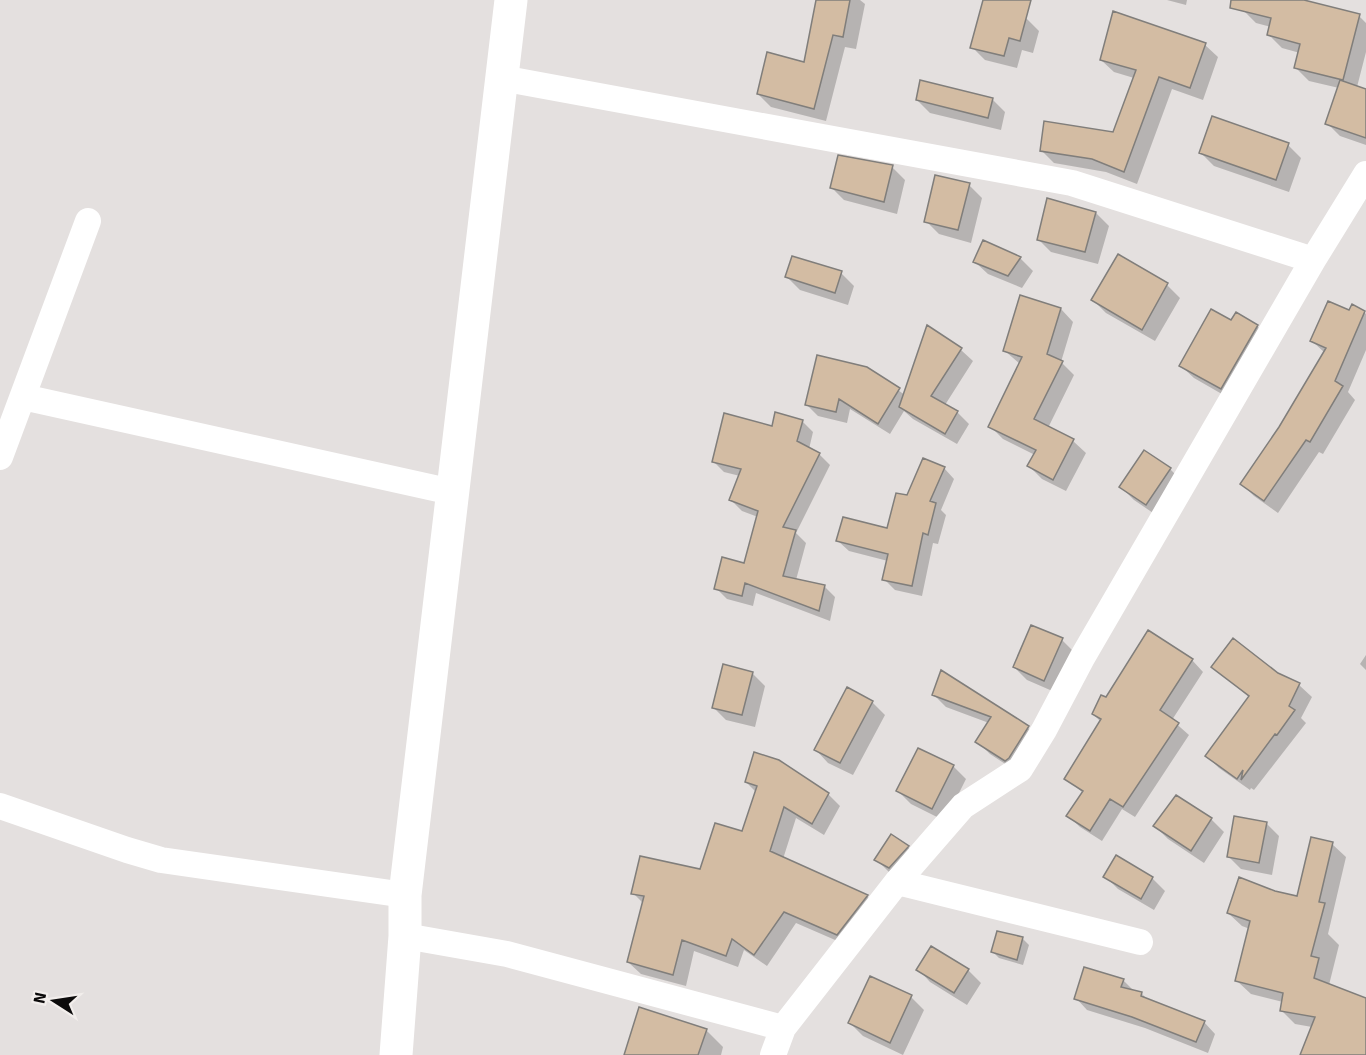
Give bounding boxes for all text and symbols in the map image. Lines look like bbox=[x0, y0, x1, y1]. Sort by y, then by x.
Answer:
north arrow bbox=[24, 971, 84, 1031]
text: N bbox=[29, 991, 51, 1006]

